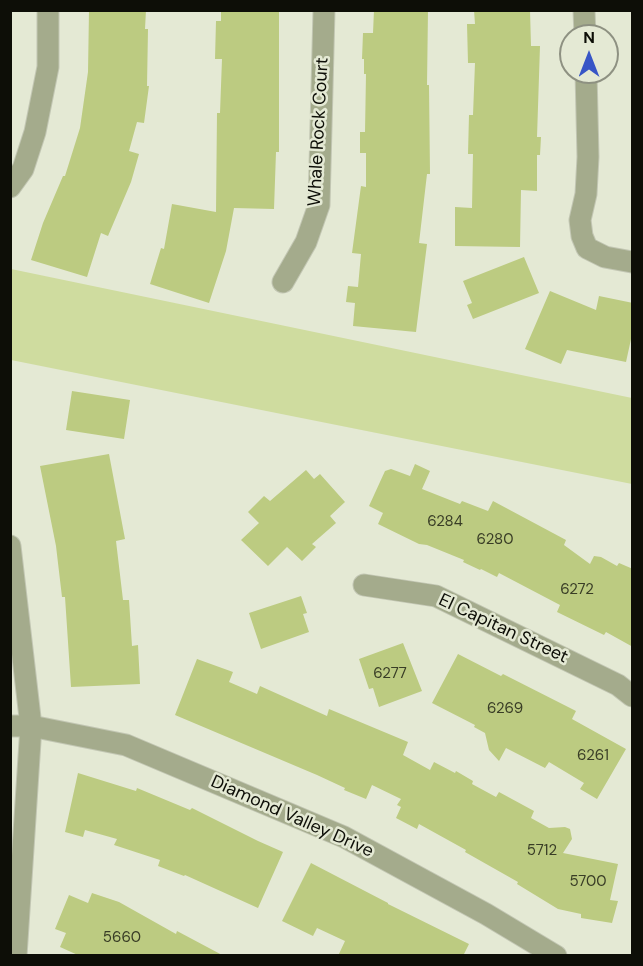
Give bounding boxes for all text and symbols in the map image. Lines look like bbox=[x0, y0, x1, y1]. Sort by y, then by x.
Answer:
north arrow bbox=[559, 24, 619, 84]
text: N bbox=[583, 27, 595, 48]
street label: Whale Rock Court bbox=[304, 57, 334, 207]
house number: 6284 bbox=[427, 513, 463, 531]
house number: 6280 bbox=[477, 531, 513, 549]
house number: 6272 bbox=[560, 581, 594, 599]
street label: El Capitan Street bbox=[435, 590, 571, 668]
house number: 6277 bbox=[373, 665, 407, 683]
house number: 6269 bbox=[487, 700, 523, 718]
house number: 6261 bbox=[577, 747, 609, 765]
street label: Diamond Valley Drive bbox=[207, 771, 377, 863]
house number: 5712 bbox=[527, 842, 557, 860]
house number: 5700 bbox=[569, 873, 607, 891]
house number: 5660 bbox=[103, 929, 141, 947]

